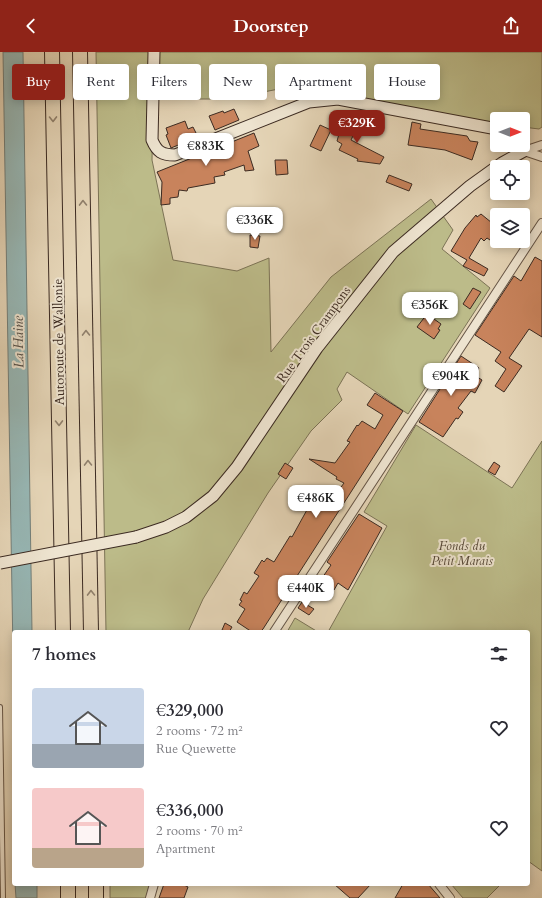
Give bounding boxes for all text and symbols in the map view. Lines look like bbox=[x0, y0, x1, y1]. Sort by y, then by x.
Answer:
text: Doorstep bbox=[233, 14, 309, 39]
icon: back bbox=[20, 15, 42, 37]
icon: share bbox=[500, 15, 522, 37]
chip: Buy bbox=[12, 64, 65, 100]
chip: Rent bbox=[73, 64, 129, 100]
chip: Filters bbox=[137, 64, 201, 100]
chip: New bbox=[209, 64, 267, 100]
chip: Apartment bbox=[275, 64, 366, 100]
chip: House bbox=[374, 64, 440, 100]
pin: €329K bbox=[329, 110, 385, 144]
north arrow bbox=[490, 112, 530, 152]
map controls bbox=[490, 112, 530, 248]
text: €329K bbox=[338, 114, 376, 132]
one-way arrow bbox=[49, 116, 57, 122]
pin: €883K bbox=[178, 133, 234, 167]
text: €883K bbox=[187, 137, 225, 155]
button: locate bbox=[490, 160, 530, 200]
one-way arrow bbox=[79, 200, 87, 206]
pin: €336K bbox=[227, 207, 283, 241]
button: layers bbox=[490, 208, 530, 248]
text: €336K bbox=[236, 211, 274, 229]
street label: Autoroute de Wallonie bbox=[49, 278, 69, 406]
street label: Rue Trois Crampons bbox=[273, 283, 355, 387]
pin: €356K bbox=[402, 292, 458, 326]
text: €356K bbox=[411, 296, 449, 314]
water label: La Haine bbox=[9, 315, 28, 368]
one-way arrow bbox=[82, 330, 90, 336]
pin: €904K bbox=[423, 363, 479, 397]
text: €904K bbox=[432, 367, 470, 385]
one-way arrow bbox=[55, 420, 63, 426]
one-way arrow bbox=[84, 460, 92, 466]
pin: €486K bbox=[288, 485, 344, 519]
text: €486K bbox=[297, 489, 335, 507]
park label: Fonds du Petit Marais bbox=[431, 537, 493, 570]
pin: €440K bbox=[278, 575, 334, 609]
text: €440K bbox=[287, 579, 325, 597]
one-way arrow bbox=[86, 590, 95, 596]
text: 7 homes bbox=[32, 643, 96, 666]
icon: filters bbox=[488, 643, 510, 665]
text: €329,000 bbox=[156, 699, 223, 722]
icon: home bbox=[64, 704, 112, 752]
icon: heart bbox=[488, 717, 510, 739]
text: 2 rooms · 72 m² bbox=[156, 722, 243, 740]
text: Rue Quewette bbox=[156, 740, 236, 758]
text: €336,000 bbox=[156, 799, 223, 822]
icon: home bbox=[64, 804, 112, 852]
icon: heart bbox=[488, 817, 510, 839]
text: 2 rooms · 70 m² bbox=[156, 822, 243, 840]
text: Apartment bbox=[156, 840, 215, 858]

